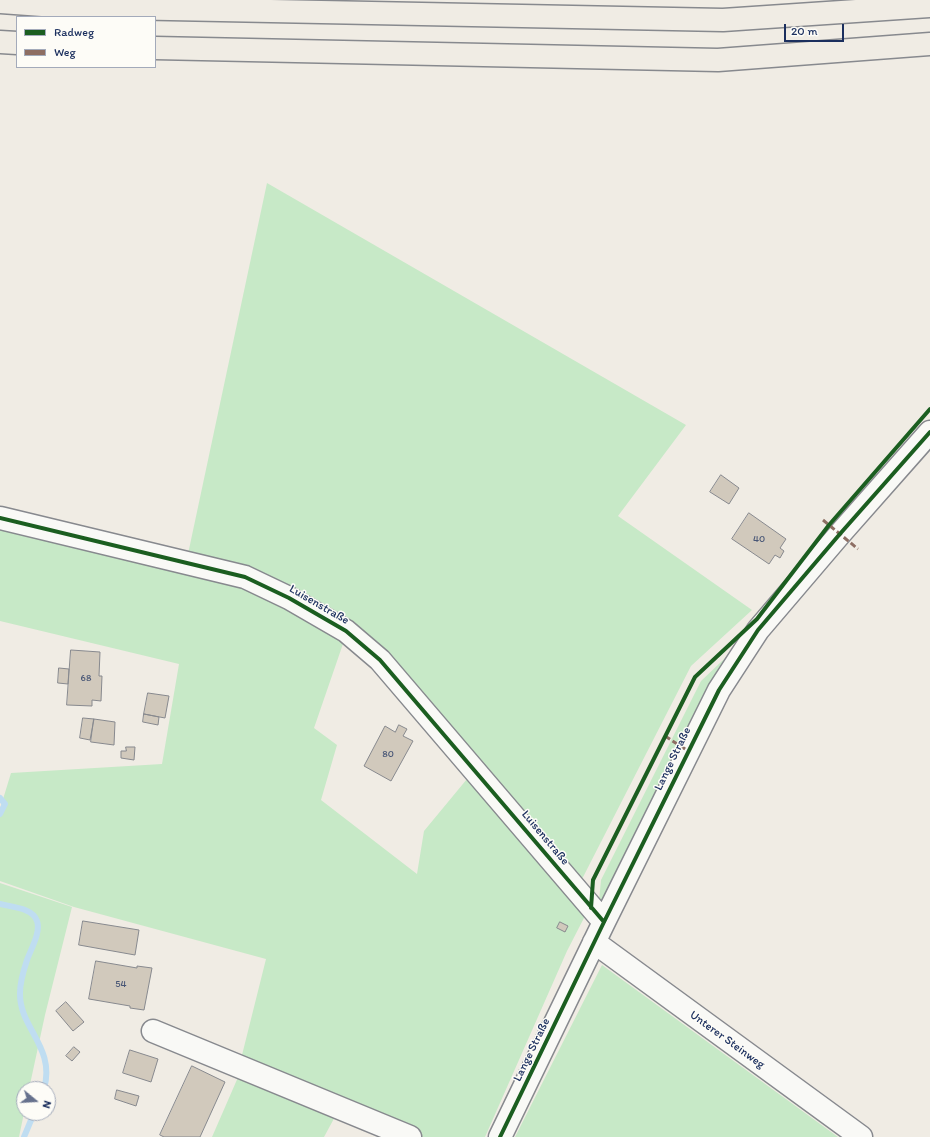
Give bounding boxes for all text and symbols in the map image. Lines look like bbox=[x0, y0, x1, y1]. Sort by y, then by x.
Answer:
legend bbox=[16, 16, 156, 68]
scale bar bbox=[786, 16, 846, 42]
text: 20 m bbox=[791, 24, 818, 38]
text: Radweg bbox=[54, 25, 94, 39]
text: Weg bbox=[54, 45, 76, 59]
house number: 40 bbox=[753, 533, 765, 545]
street label: Luisenstraße bbox=[286, 582, 352, 628]
house number: 68 bbox=[81, 672, 91, 684]
street label: Lange Straße bbox=[651, 725, 695, 793]
house number: 80 bbox=[382, 748, 394, 760]
street label: Luisenstraße bbox=[518, 808, 572, 868]
house number: 54 bbox=[115, 978, 127, 990]
street label: Unterer Steinweg bbox=[687, 1008, 767, 1072]
street label: Lange Straße bbox=[510, 1016, 554, 1084]
north arrow bbox=[16, 1081, 56, 1121]
text: N bbox=[40, 1099, 54, 1110]

